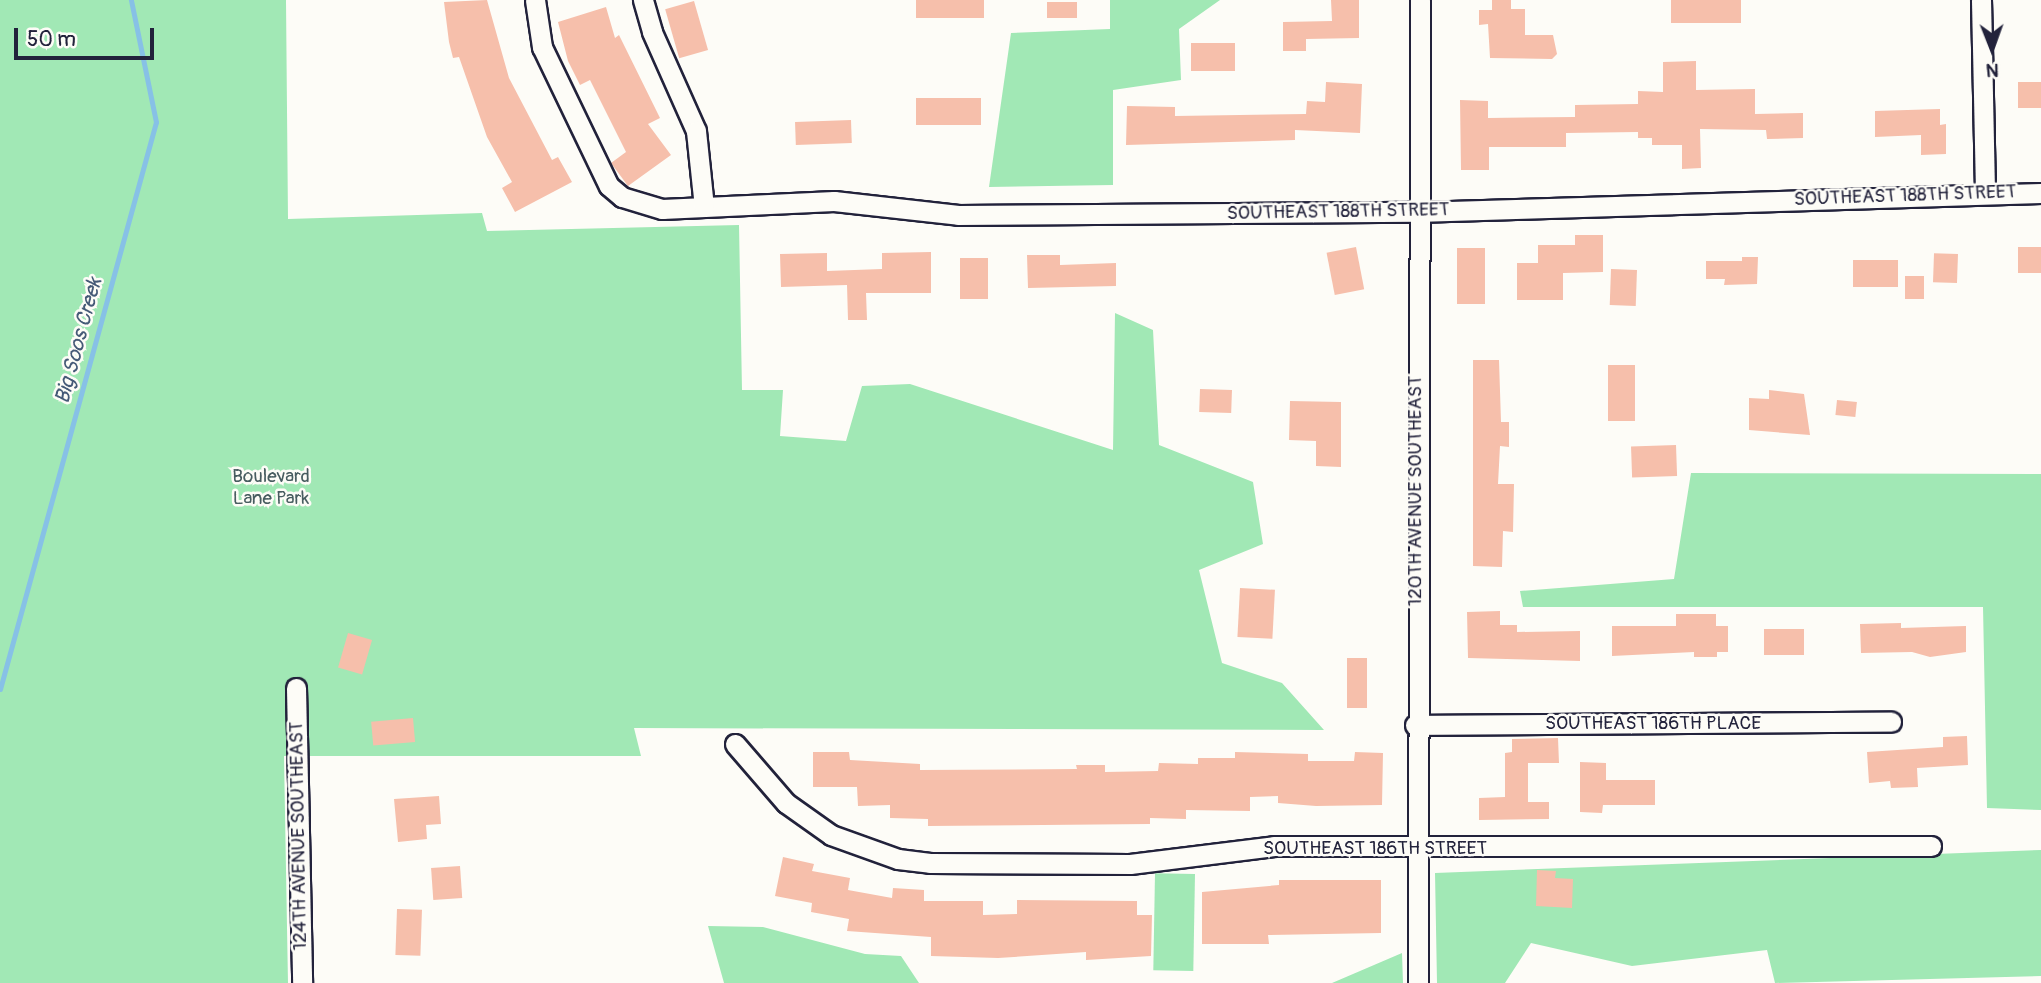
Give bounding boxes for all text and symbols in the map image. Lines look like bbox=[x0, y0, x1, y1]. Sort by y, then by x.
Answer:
scale bar bbox=[18, 14, 158, 58]
north arrow bbox=[1957, 14, 2027, 84]
text: 50 m bbox=[27, 26, 76, 53]
text: N bbox=[1986, 58, 1999, 82]
street label: SOUTHEAST 188TH STREET bbox=[1793, 181, 2017, 211]
street label: SOUTHEAST 188TH STREET bbox=[1227, 199, 1449, 225]
water label: Big Soos Creek bbox=[50, 275, 108, 407]
street label: 120TH AVENUE SOUTHEAST bbox=[1405, 376, 1427, 606]
park label: Boulevard Lane Park bbox=[232, 466, 310, 510]
street label: SOUTHEAST 186TH PLACE bbox=[1545, 713, 1761, 735]
street label: 124TH AVENUE SOUTHEAST bbox=[286, 721, 312, 951]
street label: SOUTHEAST 186TH STREET bbox=[1263, 838, 1487, 860]

